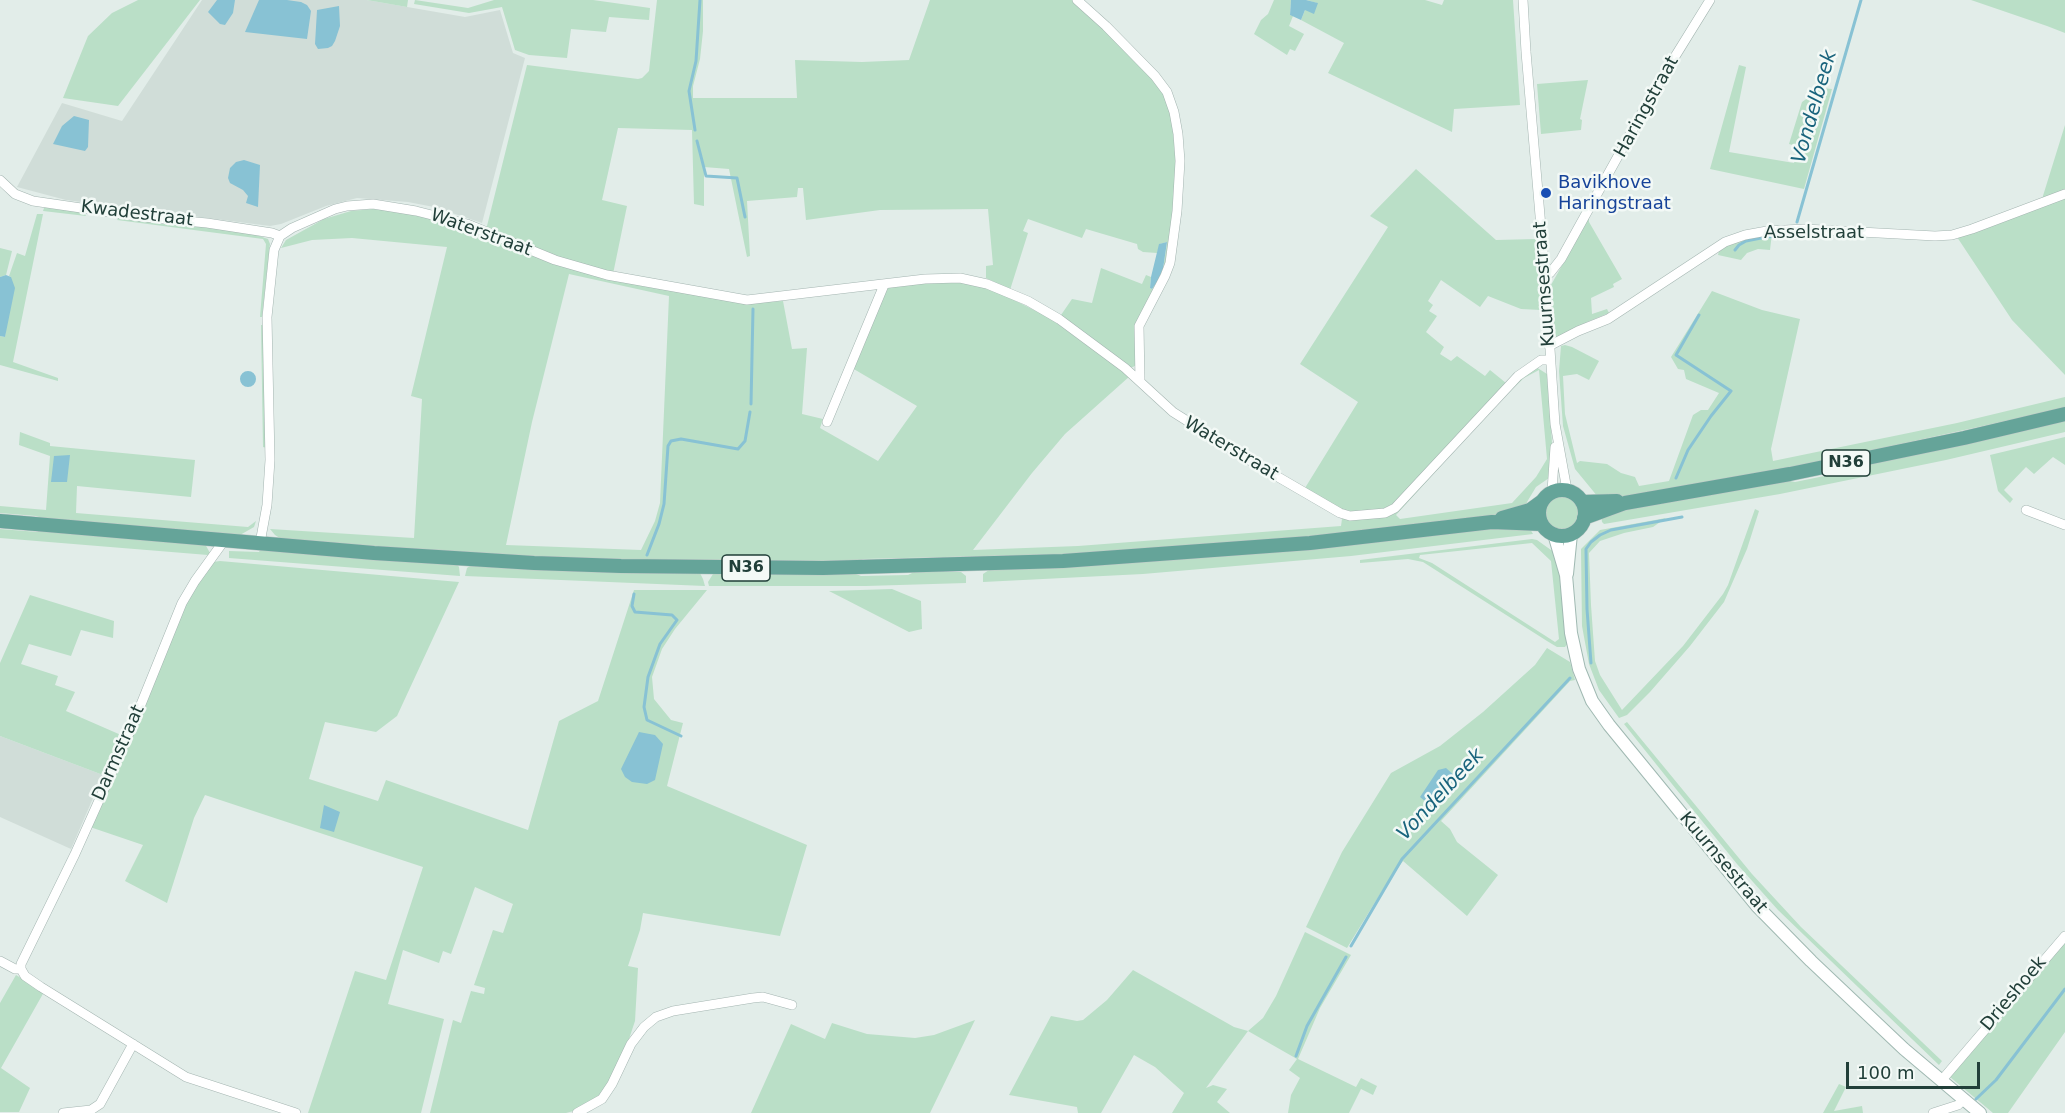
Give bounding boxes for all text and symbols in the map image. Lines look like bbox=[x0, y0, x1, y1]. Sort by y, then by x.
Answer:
water label: Vondelbeek bbox=[1787, 48, 1843, 166]
street label: Haringstraat bbox=[1610, 52, 1684, 162]
place label: Bavikhove Haringstraat bbox=[1558, 172, 1671, 214]
marker: Bavikhove Haringstraat bbox=[1539, 186, 1553, 200]
street label: Kwadestraat bbox=[80, 196, 194, 232]
street label: Waterstraat bbox=[427, 205, 535, 261]
street label: Kuurnsestraat bbox=[1530, 221, 1560, 347]
street label: Asselstraat bbox=[1764, 222, 1864, 244]
street label: Waterstraat bbox=[1180, 412, 1282, 486]
road number: N36 bbox=[1822, 450, 1870, 476]
road number: N36 bbox=[722, 555, 770, 581]
street label: Darmstraat bbox=[88, 702, 150, 804]
water label: Vondelbeek bbox=[1392, 744, 1490, 846]
street label: Kuurnsestraat bbox=[1674, 808, 1772, 918]
street label: Drieshoek bbox=[1977, 952, 2051, 1036]
scale bar bbox=[1849, 1050, 1982, 1088]
text: 100 m bbox=[1857, 1062, 1915, 1083]

